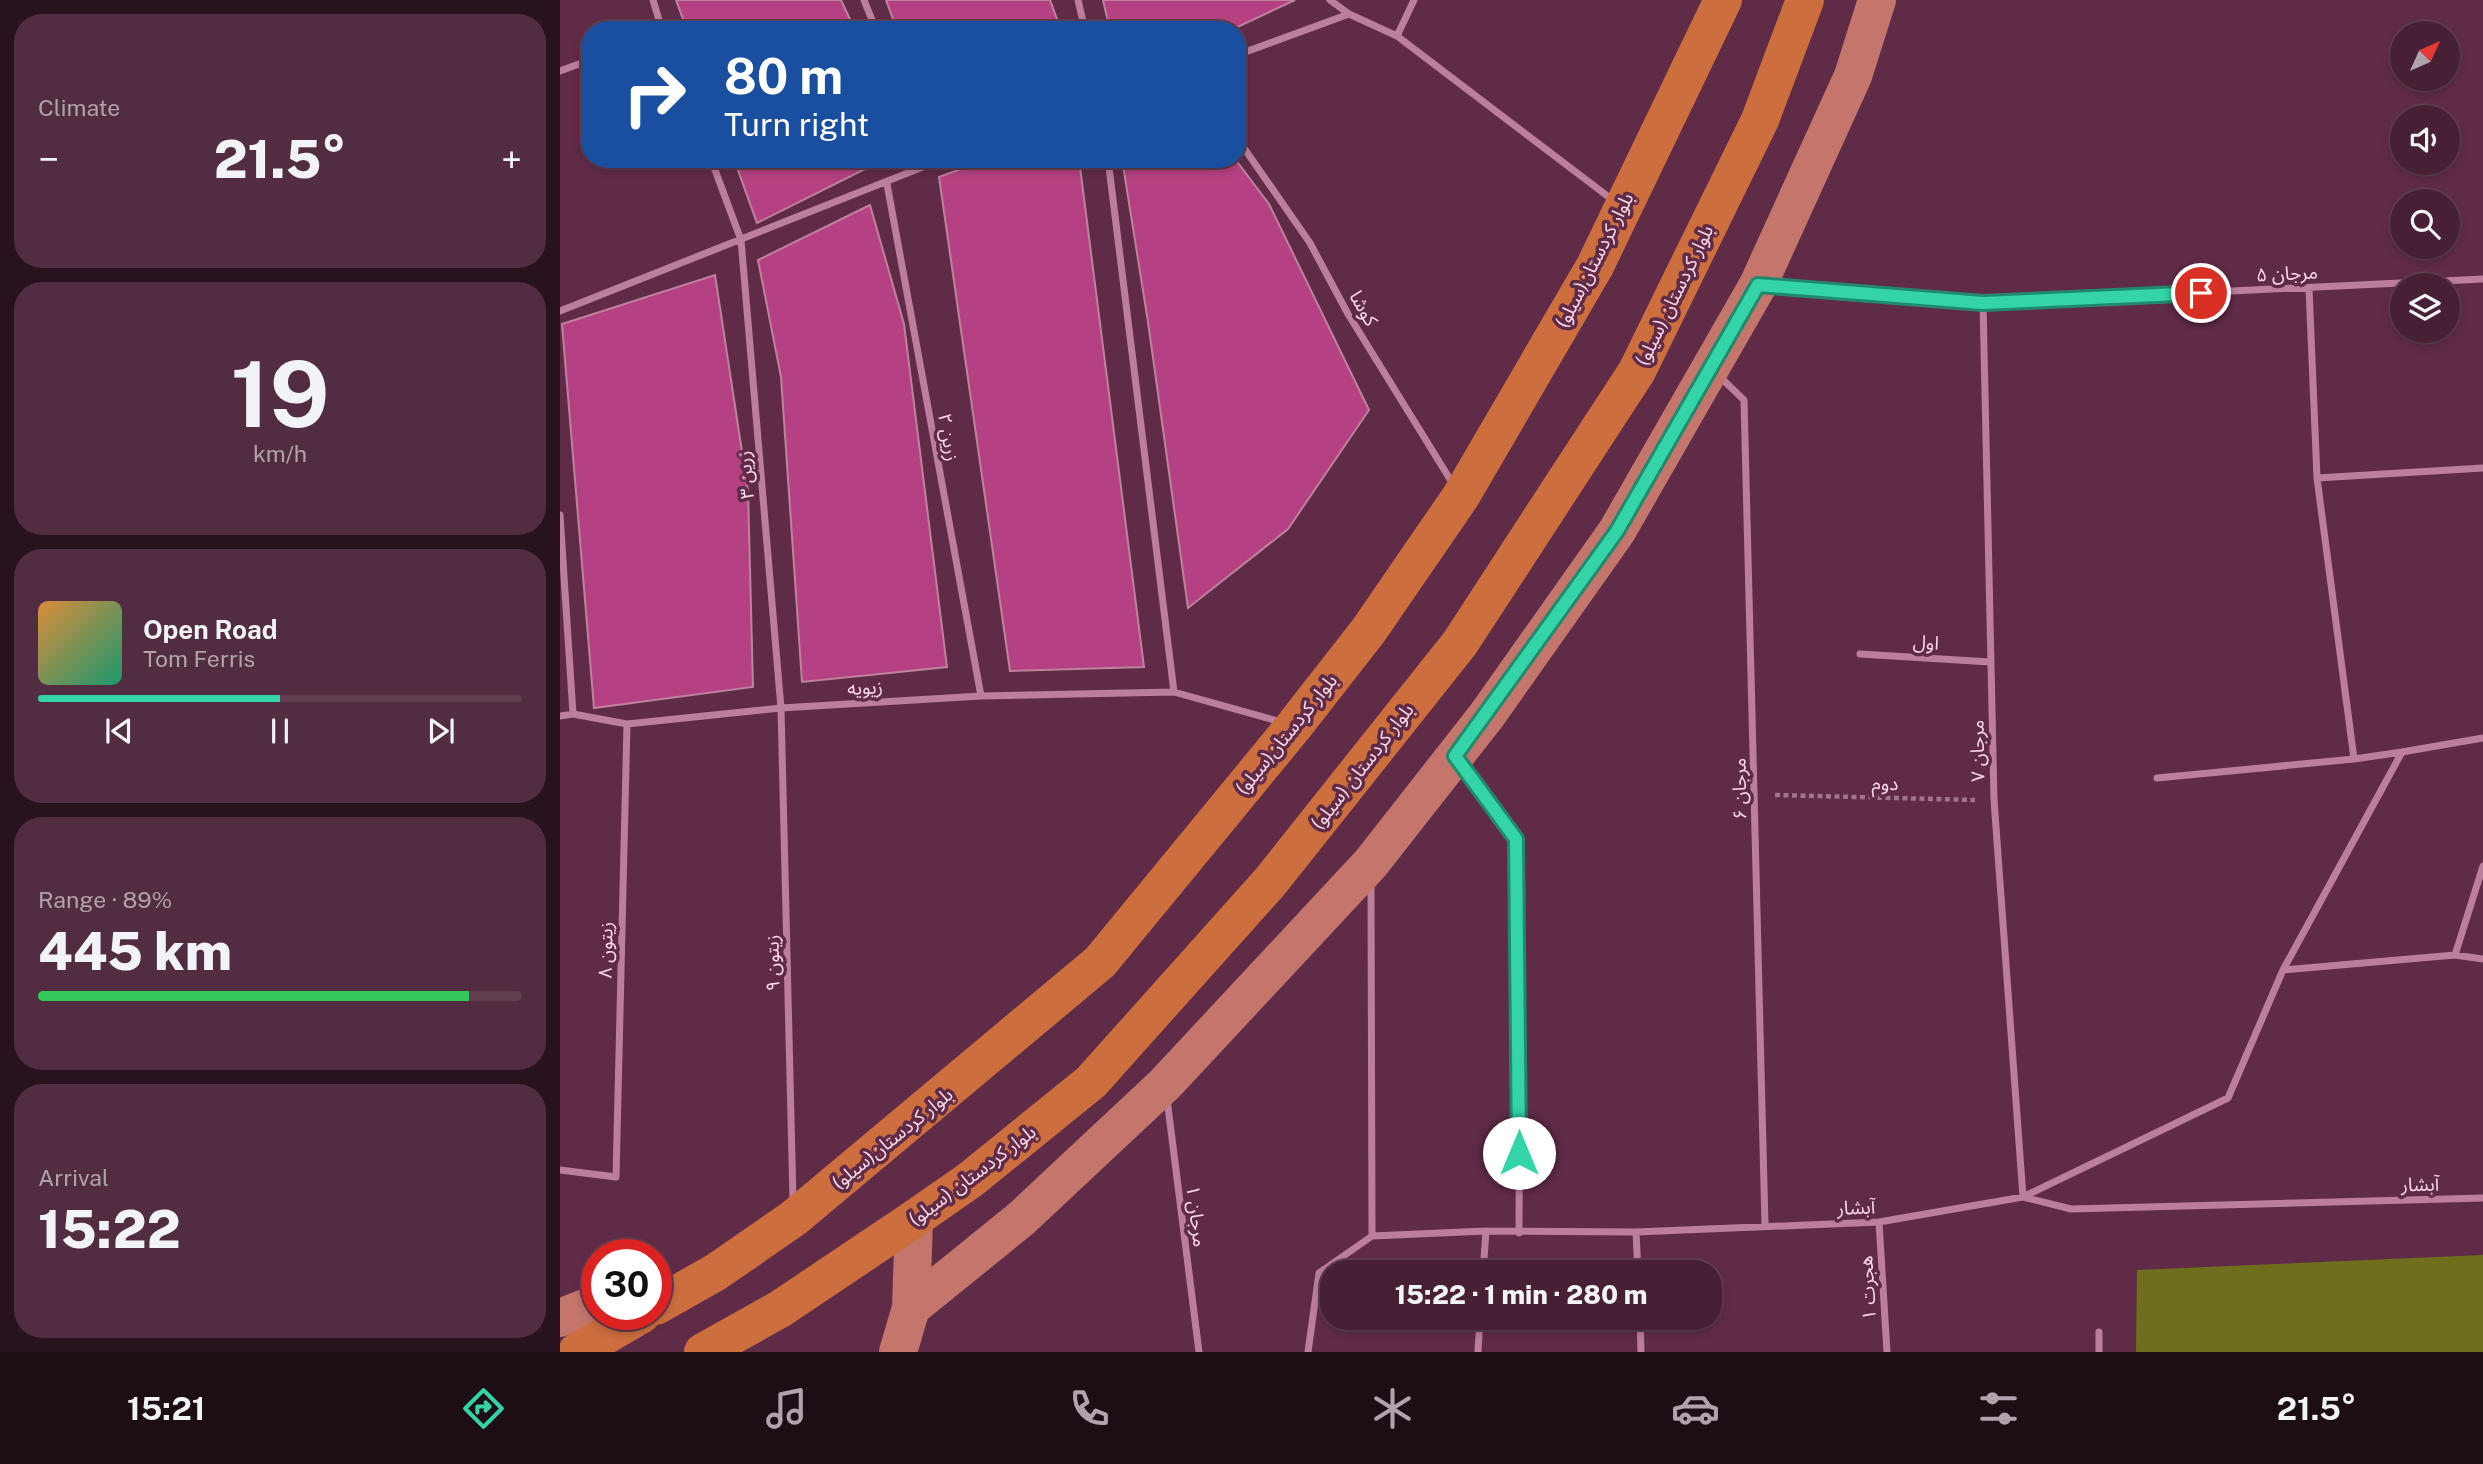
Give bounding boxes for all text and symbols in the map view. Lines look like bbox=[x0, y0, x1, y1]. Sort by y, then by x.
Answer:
north arrow bbox=[2390, 21, 2460, 91]
map controls bbox=[2390, 21, 2460, 343]
text: 80 m bbox=[724, 47, 843, 105]
icon: right bbox=[609, 49, 700, 140]
text: Climate bbox=[38, 94, 120, 121]
button: sound bbox=[2390, 105, 2460, 175]
text: Turn right bbox=[724, 106, 869, 143]
text: 21.5° bbox=[214, 129, 346, 190]
text: − bbox=[38, 137, 59, 182]
text: + bbox=[501, 137, 522, 182]
street label: بلوار کردستان(سیلو) bbox=[1550, 189, 1638, 332]
button: search bbox=[2390, 189, 2460, 259]
street label: بلوار کردستان (سیلو) bbox=[1631, 221, 1718, 369]
street label: مرجان ۵ bbox=[2255, 260, 2319, 287]
pin bbox=[2171, 263, 2231, 323]
button: layers bbox=[2390, 273, 2460, 343]
icon: arrive bbox=[2182, 274, 2220, 312]
street label: کوشا bbox=[1344, 286, 1383, 331]
text: 19 bbox=[231, 341, 329, 447]
street label: زرین ۲ bbox=[933, 411, 964, 463]
text: km/h bbox=[253, 440, 307, 467]
street label: زرین ۳ bbox=[732, 450, 759, 500]
text: Open Road bbox=[143, 614, 278, 645]
street label: اول bbox=[1912, 630, 1940, 655]
text: Tom Ferris bbox=[143, 645, 255, 672]
street label: بلوار کردستان(سیلو) bbox=[1231, 669, 1342, 799]
street label: زیویه bbox=[846, 675, 884, 700]
street label: بلوار کردستان (سیلو) bbox=[1306, 699, 1419, 834]
icon: previous bbox=[100, 712, 138, 750]
icon: pause bbox=[261, 712, 299, 750]
icon: next bbox=[422, 712, 460, 750]
street label: مرجان ۷ bbox=[1965, 720, 1990, 782]
street label: مرجان ۶ bbox=[1727, 758, 1752, 820]
street label: دوم bbox=[1871, 772, 1899, 798]
text: Range · 89% bbox=[38, 886, 172, 913]
text: 445 km bbox=[38, 921, 232, 982]
street label: زیتون ۸ bbox=[594, 921, 617, 979]
street label: زیتون ۹ bbox=[761, 934, 784, 992]
street label: بلوار کردستان(سیلو) bbox=[827, 1083, 957, 1194]
position arrow bbox=[1482, 1116, 1556, 1190]
street label: بلوار کردستان (سیلو) bbox=[904, 1120, 1040, 1231]
text: Arrival bbox=[38, 1164, 109, 1191]
street label: آبشار bbox=[2400, 1173, 2441, 1196]
street label: مرجان ۱ bbox=[1181, 1184, 1212, 1248]
street label: آبشار bbox=[1836, 1195, 1877, 1220]
text: 15:22 bbox=[38, 1199, 181, 1260]
speed limit sign: 30 bbox=[581, 1239, 672, 1330]
street label: هجرت ۱ bbox=[1854, 1255, 1881, 1321]
text: 15:22 · 1 min · 280 m bbox=[1395, 1279, 1647, 1310]
icon: directions bbox=[459, 1384, 508, 1433]
icon: music bbox=[762, 1384, 811, 1433]
icon: phone bbox=[1065, 1384, 1114, 1433]
icon: climate bbox=[1368, 1384, 1417, 1433]
icon: car bbox=[1671, 1384, 1720, 1433]
icon: filters bbox=[1974, 1384, 2023, 1433]
text: 15:21 bbox=[127, 1390, 206, 1427]
text: 21.5° bbox=[2277, 1390, 2356, 1427]

